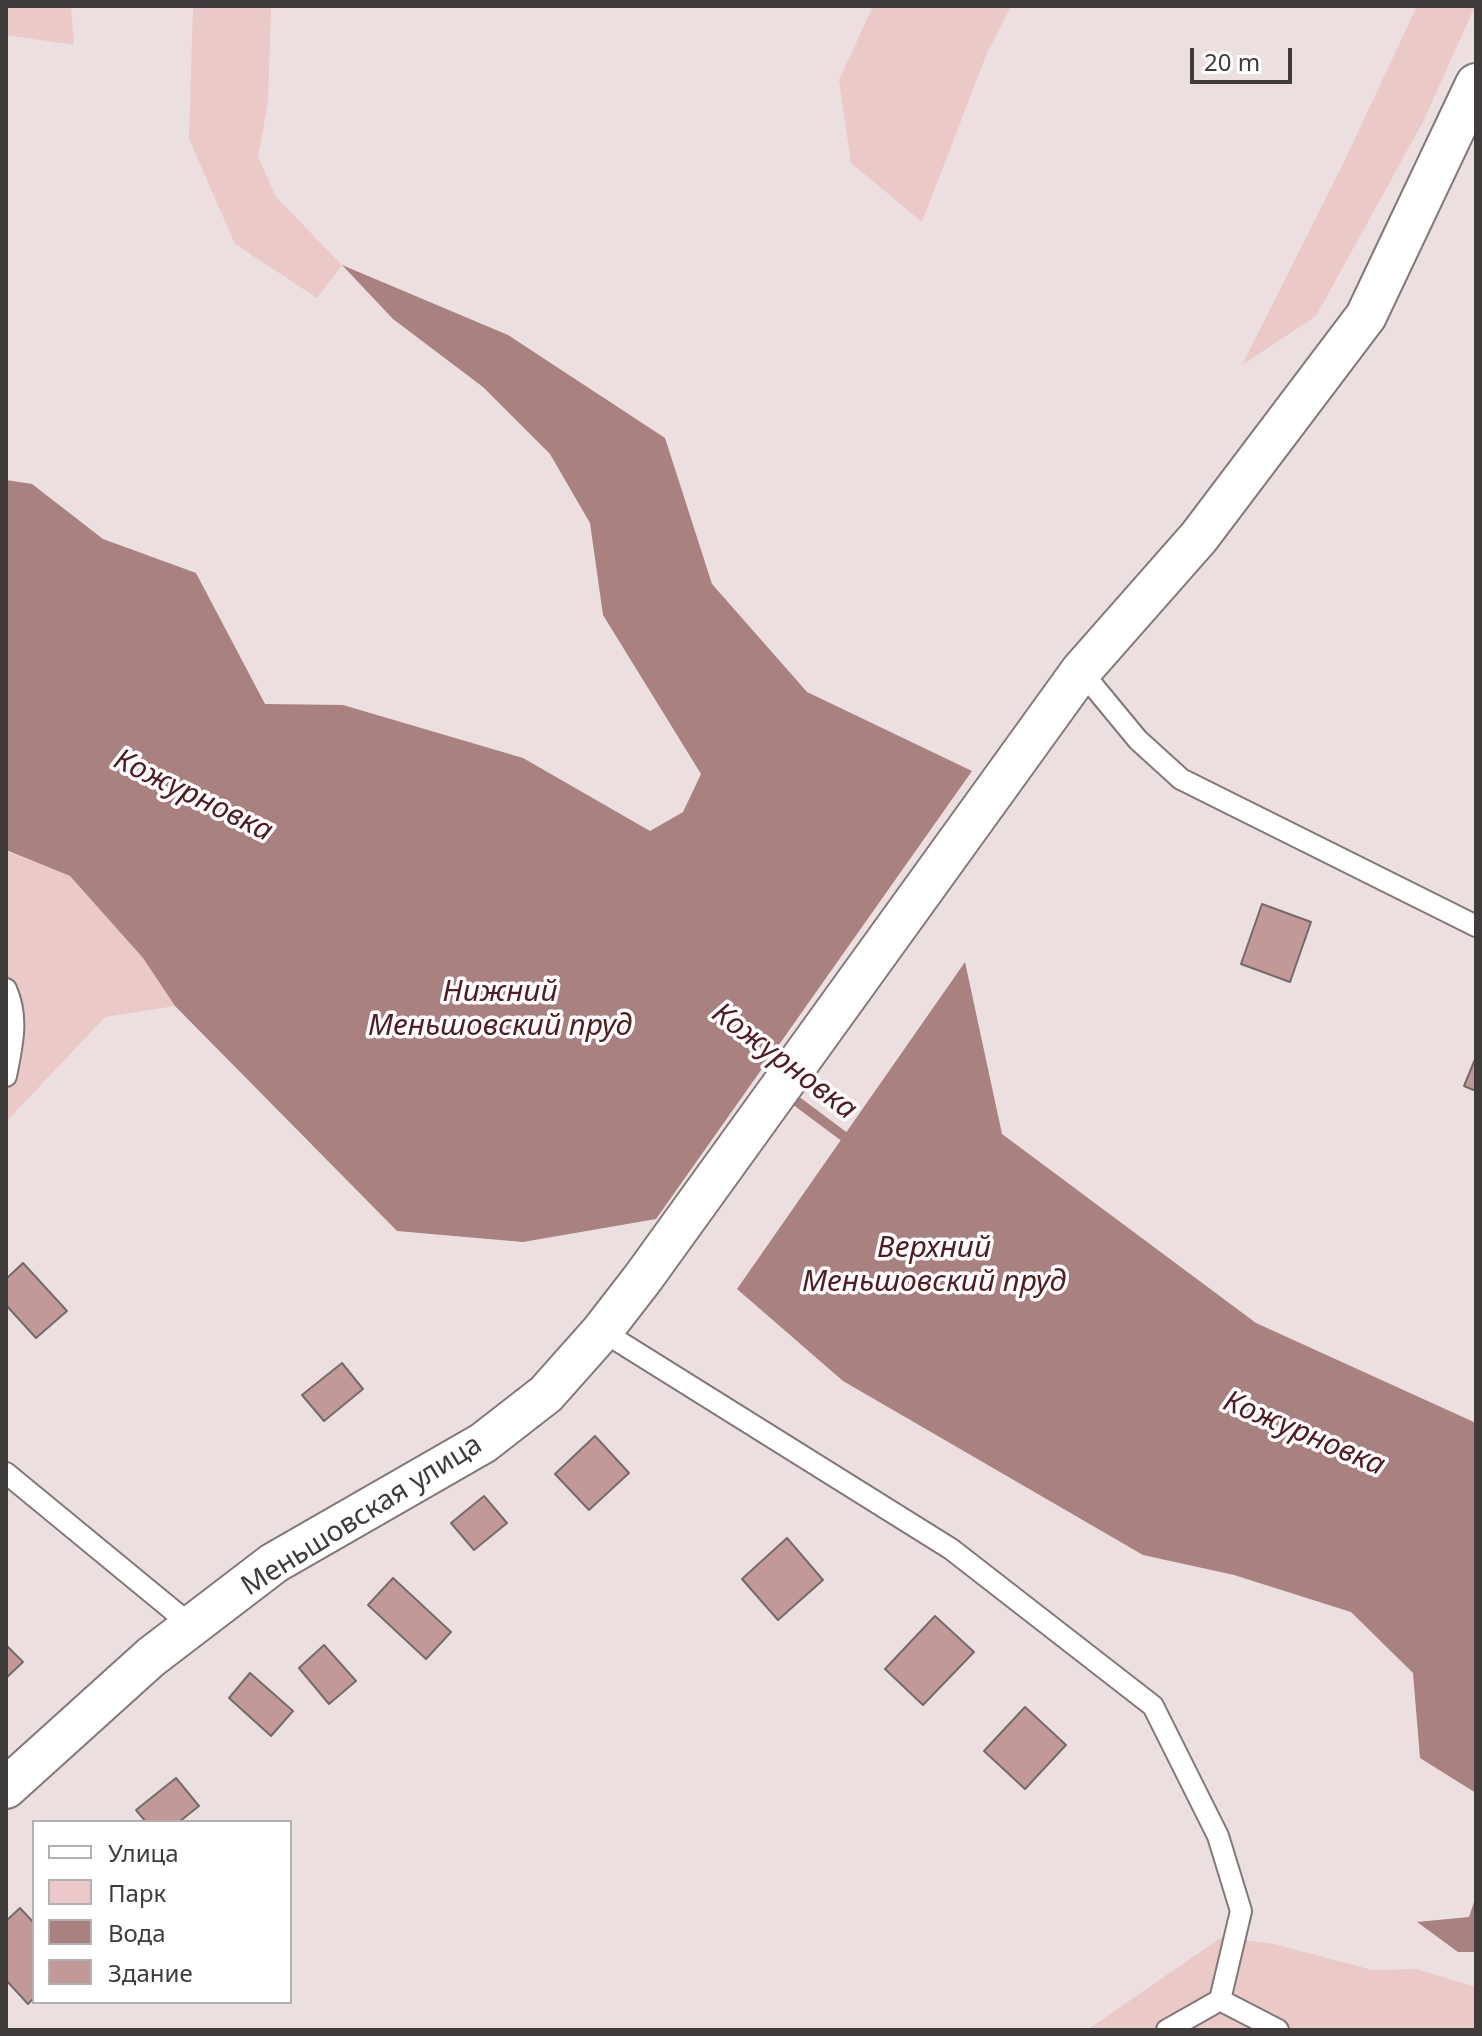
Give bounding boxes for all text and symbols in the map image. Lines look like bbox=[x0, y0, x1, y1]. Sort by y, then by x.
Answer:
scale bar bbox=[1194, 32, 1296, 82]
text: 20 m bbox=[1204, 45, 1260, 78]
water label: Кожурновка bbox=[108, 742, 278, 850]
water label: Нижний Меньшовский пруд bbox=[368, 974, 632, 1044]
water label: Кожурновка bbox=[705, 996, 863, 1128]
water label: Верхний Меньшовский пруд bbox=[802, 1230, 1066, 1300]
water label: Кожурновка bbox=[1218, 1384, 1390, 1484]
street label: Меньшовская улица bbox=[236, 1428, 488, 1604]
legend bbox=[32, 1820, 292, 2004]
text: Улица bbox=[108, 1836, 179, 1869]
text: Парк bbox=[108, 1876, 166, 1909]
text: Вода bbox=[108, 1916, 166, 1949]
text: Здание bbox=[108, 1956, 193, 1989]

